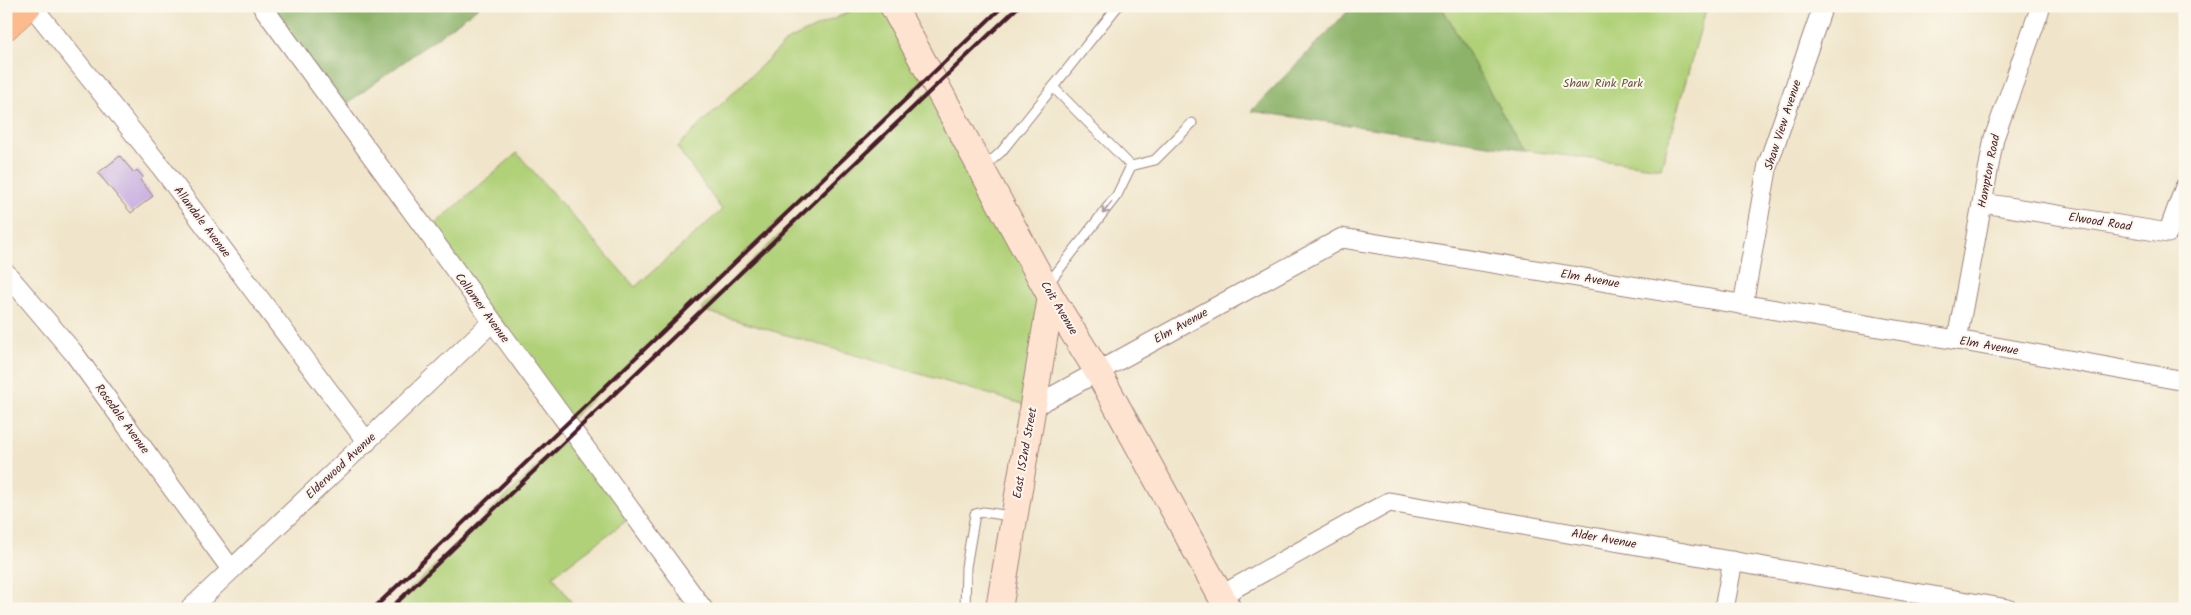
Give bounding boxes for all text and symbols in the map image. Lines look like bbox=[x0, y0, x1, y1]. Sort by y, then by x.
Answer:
park label: Shaw Rink Park bbox=[1563, 74, 1643, 93]
street label: Shaw View Avenue bbox=[1759, 77, 1807, 173]
street label: Hampton Road bbox=[1973, 132, 2006, 209]
street label: Allandale Avenue bbox=[169, 182, 236, 262]
one-way arrow bbox=[1101, 201, 1112, 214]
street label: Elwood Road bbox=[2067, 208, 2134, 237]
street label: Elm Avenue bbox=[1559, 264, 1622, 294]
street label: Collamer Avenue bbox=[450, 269, 514, 348]
street label: Coit Avenue bbox=[1035, 277, 1083, 339]
street label: Elm Avenue bbox=[1150, 303, 1212, 349]
street label: Elm Avenue bbox=[1958, 331, 2021, 361]
street label: Rosedale Avenue bbox=[90, 380, 154, 459]
street label: East 152nd Street bbox=[1008, 406, 1042, 500]
street label: Elderwood Avenue bbox=[301, 428, 381, 504]
street label: Alder Avenue bbox=[1570, 524, 1639, 554]

